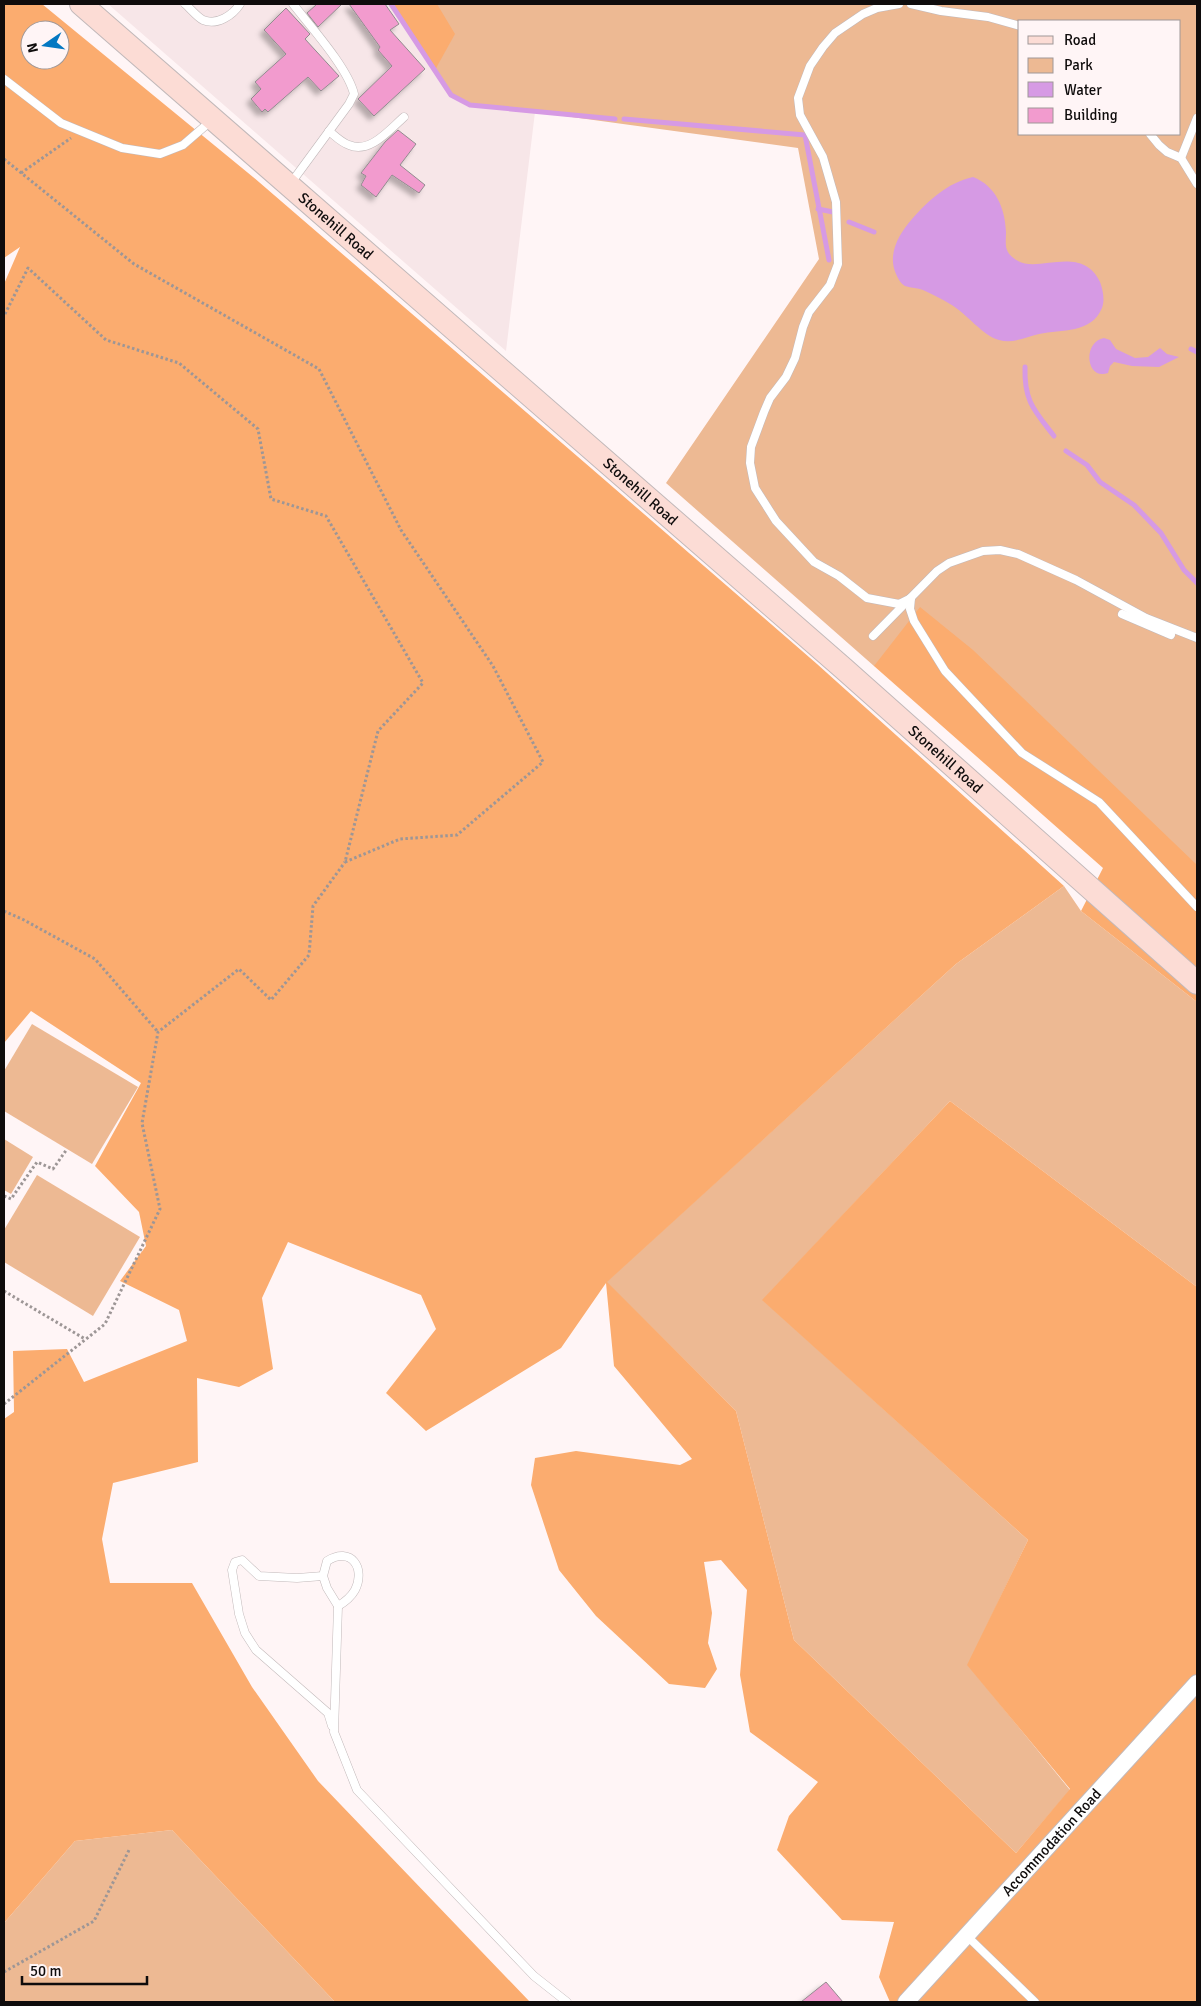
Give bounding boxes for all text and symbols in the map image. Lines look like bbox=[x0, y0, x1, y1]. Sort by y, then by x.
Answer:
north arrow bbox=[20, 20, 70, 70]
legend bbox=[1018, 20, 1181, 135]
text: Road bbox=[1064, 31, 1096, 49]
text: N bbox=[23, 41, 42, 54]
text: Park bbox=[1064, 56, 1093, 74]
text: Water bbox=[1064, 81, 1102, 99]
text: Building bbox=[1064, 106, 1118, 124]
street label: Stonehill Road bbox=[295, 189, 377, 264]
street label: Stonehill Road bbox=[599, 454, 682, 529]
street label: Stonehill Road bbox=[905, 722, 986, 797]
street label: Accommodation Road bbox=[998, 1785, 1105, 1900]
scale bar bbox=[22, 1954, 148, 1986]
text: 50 m bbox=[30, 1962, 61, 1980]

